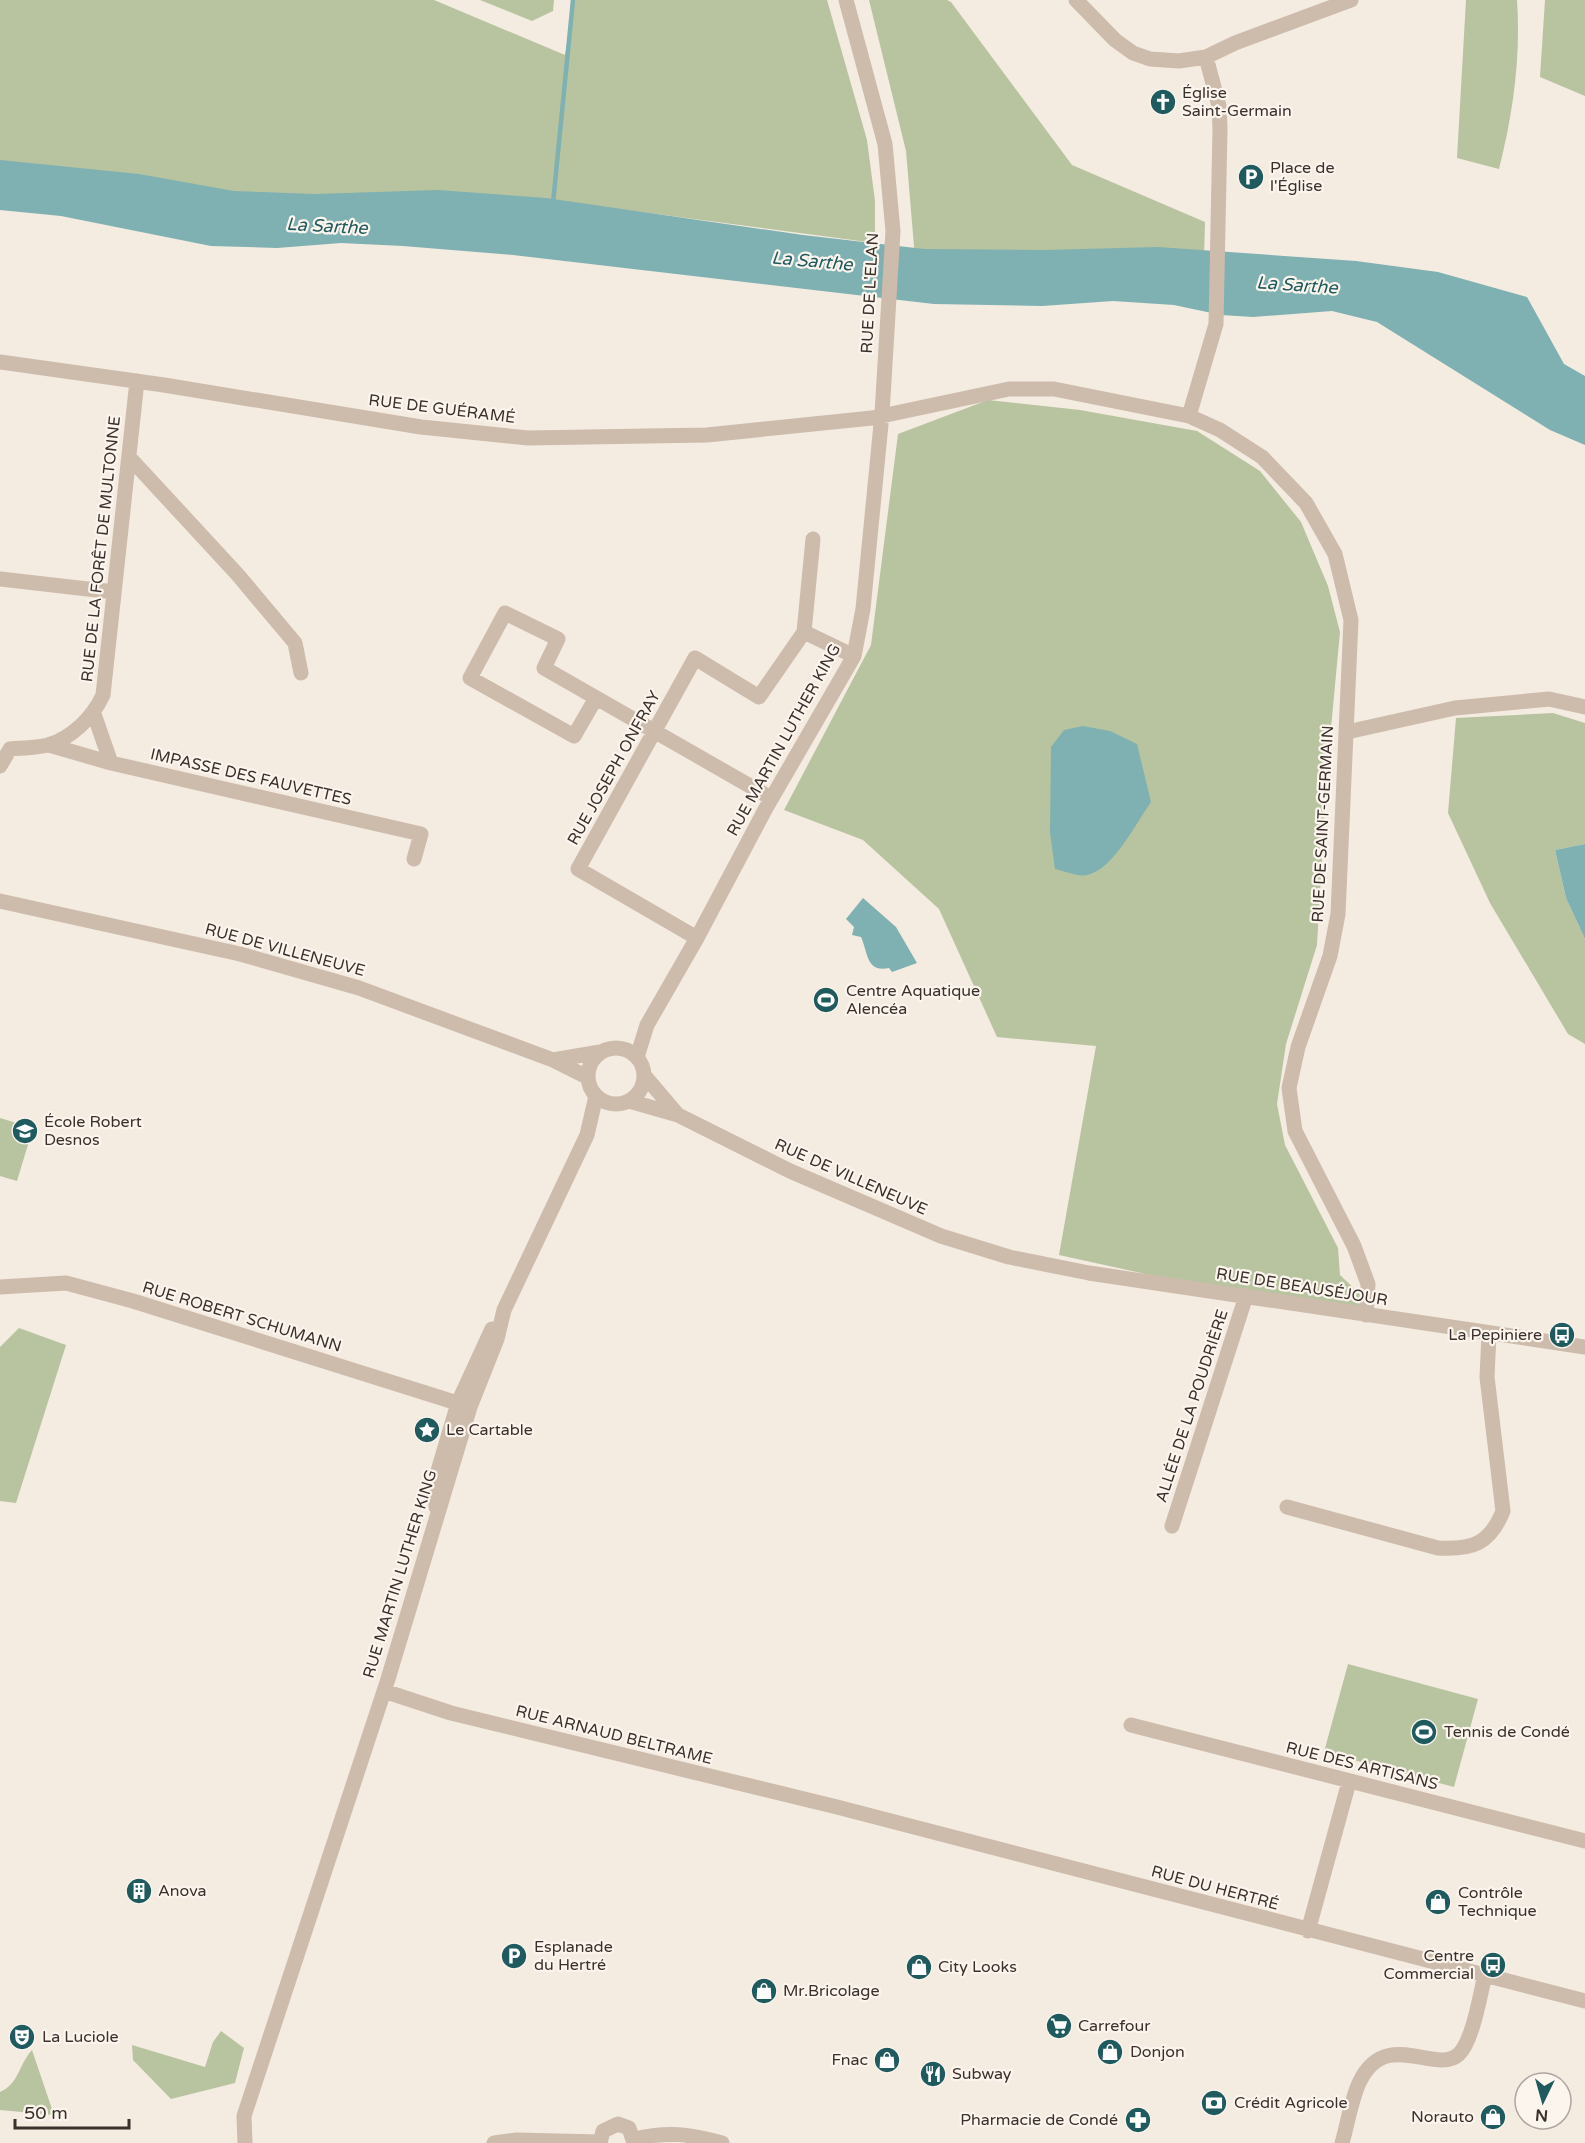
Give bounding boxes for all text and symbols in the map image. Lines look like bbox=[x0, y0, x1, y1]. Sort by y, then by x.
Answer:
place label: Église Saint-Germain bbox=[1182, 83, 1292, 121]
church icon: Église Saint-Germain bbox=[1148, 87, 1178, 117]
place label: Place de l'Église bbox=[1270, 158, 1334, 196]
parking icon: Place de l'Église bbox=[1236, 162, 1266, 192]
water label: La Sarthe bbox=[286, 213, 369, 239]
street label: RUE DE L'ELAN bbox=[857, 232, 883, 354]
water label: La Sarthe bbox=[771, 246, 854, 276]
water label: La Sarthe bbox=[1256, 271, 1339, 299]
street label: RUE DE GUÉRAMÉ bbox=[367, 390, 517, 428]
street label: RUE DE LA FORÊT DE MULTONNE bbox=[77, 415, 125, 683]
street label: RUE MARTIN LUTHER KING bbox=[723, 640, 845, 840]
street label: RUE JOSEPH ONFRAY bbox=[563, 687, 665, 849]
street label: RUE DE SAINT-GERMAIN bbox=[1308, 725, 1338, 923]
street label: IMPASSE DES FAUVETTES bbox=[148, 744, 354, 810]
street label: RUE DE VILLENEUVE bbox=[203, 919, 367, 981]
place label: Centre Aquatique Alencéa bbox=[846, 981, 980, 1019]
sports icon: Centre Aquatique Alencéa bbox=[811, 985, 841, 1015]
place label: École Robert Desnos bbox=[44, 1112, 142, 1150]
school or university icon: École Robert Desnos bbox=[10, 1116, 40, 1146]
street label: RUE DE VILLENEUVE bbox=[772, 1134, 930, 1220]
street label: RUE DE BEAUSÉJOUR bbox=[1215, 1264, 1389, 1310]
street label: RUE ROBERT SCHUMANN bbox=[140, 1277, 344, 1357]
street label: ALLÉE DE LA POUDRIÈRE bbox=[1151, 1307, 1233, 1505]
bus stop icon: La Pepiniere bbox=[1547, 1320, 1577, 1350]
place label: La Pepiniere bbox=[1448, 1325, 1542, 1345]
place icon: Le Cartable bbox=[412, 1415, 442, 1445]
place label: Le Cartable bbox=[446, 1420, 533, 1440]
street label: RUE MARTIN LUTHER KING bbox=[359, 1467, 441, 1681]
street label: RUE ARNAUD BELTRAME bbox=[514, 1701, 714, 1769]
sports icon: Tennis de Condé bbox=[1409, 1717, 1439, 1747]
place label: Tennis de Condé bbox=[1444, 1722, 1570, 1742]
street label: RUE DES ARTISANS bbox=[1284, 1737, 1440, 1795]
street label: RUE DU HERTRÉ bbox=[1149, 1861, 1281, 1915]
building icon: Anova bbox=[124, 1876, 154, 1906]
place label: Anova bbox=[158, 1881, 207, 1901]
place label: Contrôle Technique bbox=[1458, 1883, 1537, 1921]
shop icon: Contrôle Technique bbox=[1423, 1887, 1453, 1917]
place label: Esplanade du Hertré bbox=[534, 1937, 613, 1975]
parking icon: Esplanade du Hertré bbox=[499, 1941, 529, 1971]
place label: Centre Commercial bbox=[1384, 1946, 1474, 1984]
bus stop icon: Centre Commercial bbox=[1478, 1950, 1508, 1980]
shop icon: City Looks bbox=[904, 1952, 934, 1982]
place label: City Looks bbox=[938, 1957, 1017, 1977]
shop icon: Mr.Bricolage bbox=[749, 1976, 779, 2006]
place label: Mr.Bricolage bbox=[783, 1981, 880, 2001]
supermarket icon: Carrefour bbox=[1044, 2011, 1074, 2041]
place label: Carrefour bbox=[1078, 2016, 1151, 2036]
theatre icon: La Luciole bbox=[7, 2022, 37, 2052]
place label: La Luciole bbox=[42, 2027, 119, 2047]
shop icon: Donjon bbox=[1095, 2037, 1125, 2067]
place label: Donjon bbox=[1130, 2042, 1185, 2062]
shop icon: Fnac bbox=[872, 2045, 902, 2075]
place label: Fnac bbox=[831, 2050, 868, 2070]
restaurant icon: Subway bbox=[918, 2059, 948, 2089]
place label: Subway bbox=[952, 2064, 1012, 2084]
north arrow bbox=[1513, 2071, 1573, 2131]
bank icon: Crédit Agricole bbox=[1199, 2088, 1229, 2118]
scale bar bbox=[15, 2092, 129, 2130]
place label: Crédit Agricole bbox=[1234, 2093, 1348, 2113]
text: 50 m bbox=[24, 2102, 68, 2124]
shop icon: Norauto bbox=[1478, 2102, 1508, 2132]
text: N bbox=[1535, 2104, 1549, 2125]
pharmacy icon: Pharmacie de Condé bbox=[1123, 2105, 1153, 2135]
place label: Norauto bbox=[1411, 2107, 1474, 2127]
place label: Pharmacie de Condé bbox=[960, 2110, 1118, 2130]

